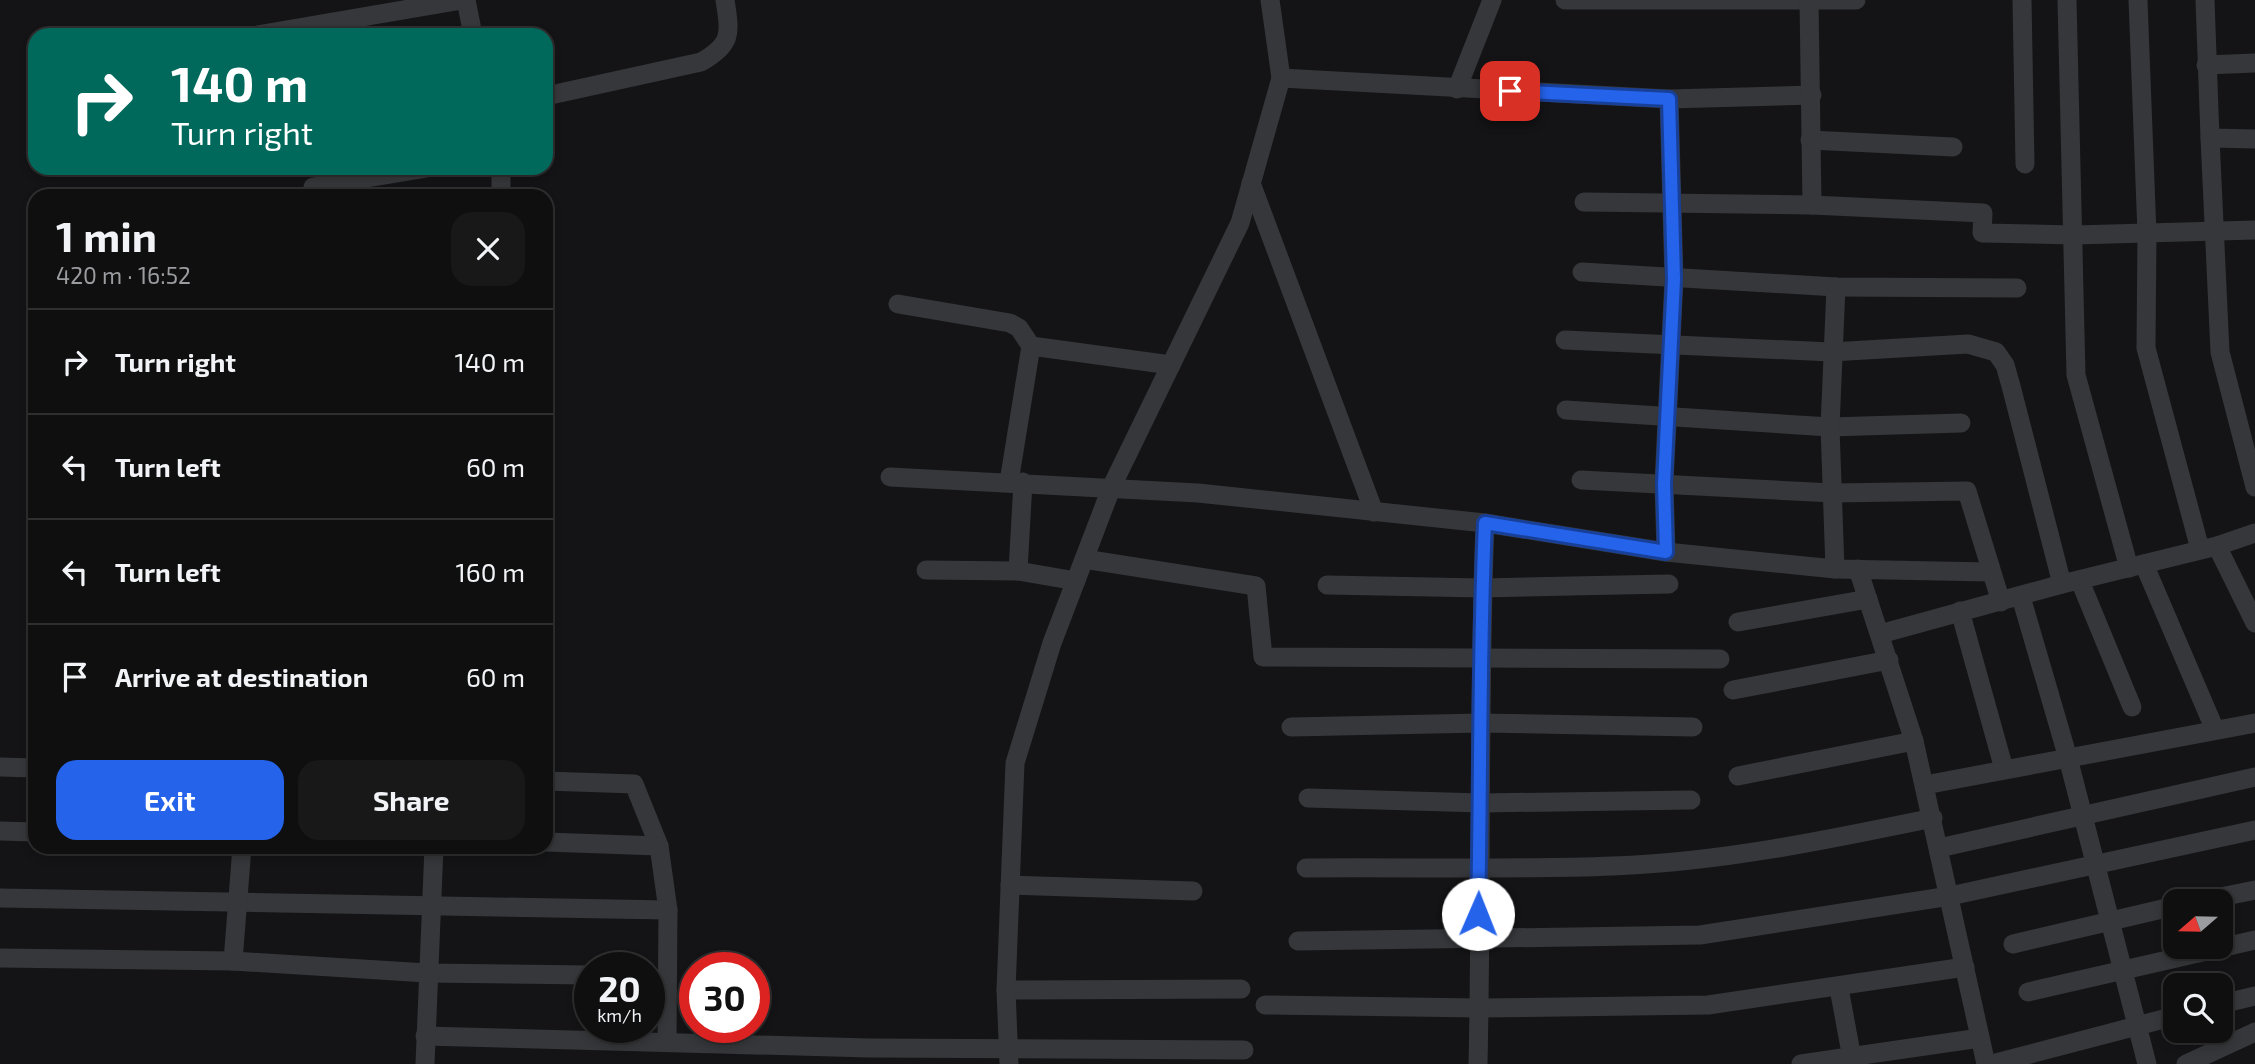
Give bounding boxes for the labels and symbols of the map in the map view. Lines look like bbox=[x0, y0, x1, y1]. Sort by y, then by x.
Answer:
pin bbox=[1480, 61, 1540, 121]
position arrow bbox=[1441, 877, 1515, 951]
north arrow bbox=[2163, 889, 2233, 959]
speed limit sign: 30 bbox=[679, 952, 770, 1043]

